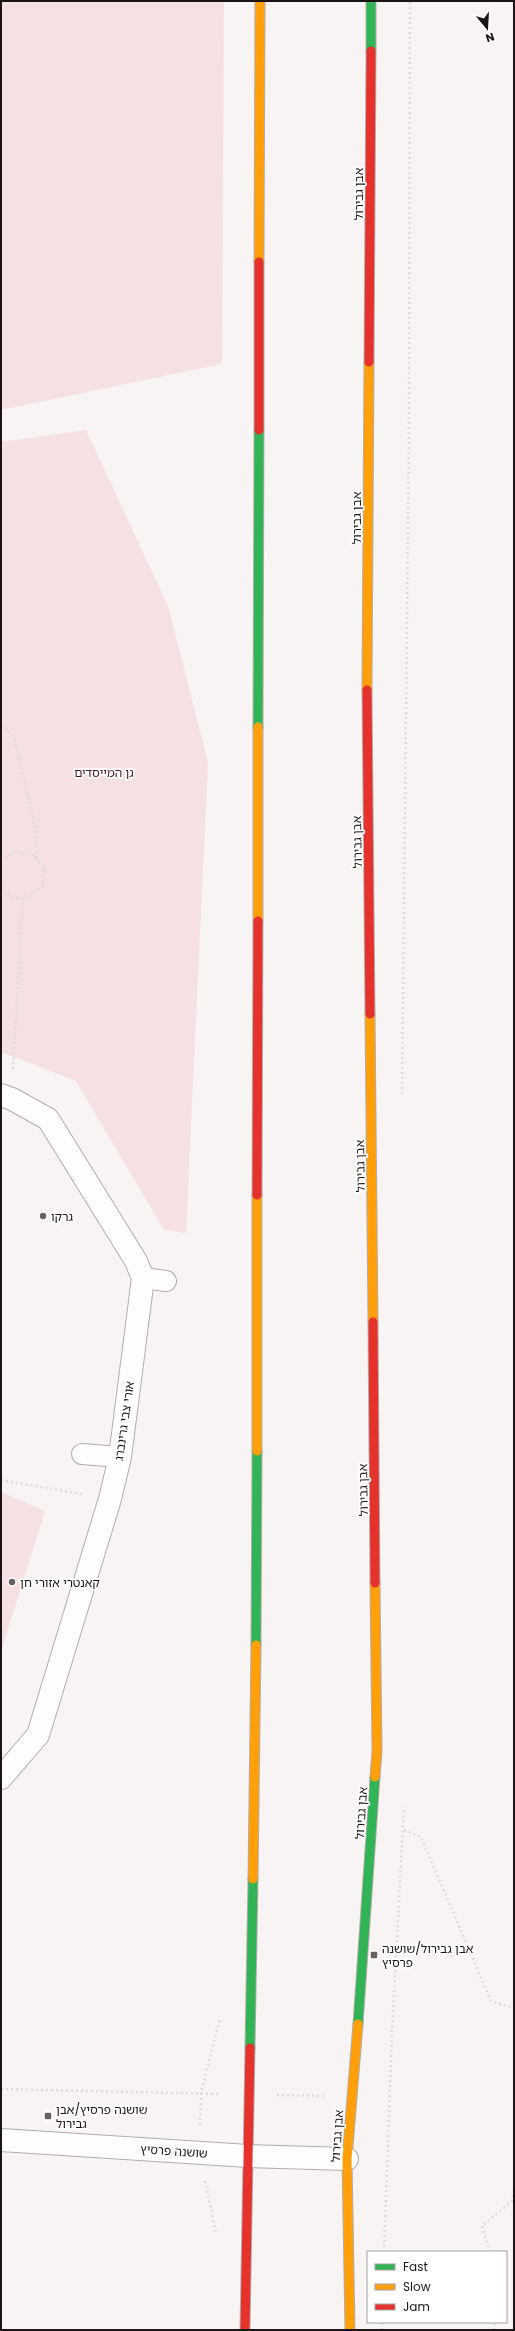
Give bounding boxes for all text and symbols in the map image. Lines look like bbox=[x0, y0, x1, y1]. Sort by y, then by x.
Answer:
north arrow bbox=[467, 8, 507, 48]
text: N bbox=[484, 29, 497, 46]
street label: אבן גבירול bbox=[350, 167, 367, 220]
street label: אבן גבירול bbox=[348, 491, 365, 544]
park label: גן המייסדים bbox=[74, 764, 134, 781]
street label: אבן גבירול bbox=[348, 815, 366, 868]
street label: אבן גבירול bbox=[351, 1139, 369, 1192]
place label: גרקו bbox=[51, 1208, 73, 1225]
marker: גרקו bbox=[38, 1211, 48, 1221]
street label: אורי צבי גרינברג bbox=[110, 1380, 138, 1462]
street label: אבן גבירול bbox=[354, 1463, 372, 1516]
place label: קאנטרי אזורי חן bbox=[20, 1574, 100, 1591]
marker: קאנטרי אזורי חן bbox=[7, 1577, 17, 1587]
street label: אבן גבירול bbox=[351, 1786, 371, 1840]
place label: אבן גבירול/שושנה פרסיץ bbox=[382, 1940, 474, 1971]
marker: אבן גבירול/שושנה פרסיץ bbox=[369, 1950, 379, 1960]
place label: שושנה פרסיץ/אבן גבירול bbox=[56, 2101, 147, 2132]
street label: אבן גבירול bbox=[327, 2109, 347, 2163]
marker: שושנה פרסיץ/אבן גבירול bbox=[43, 2111, 53, 2121]
street label: שושנה פרסיץ bbox=[140, 2140, 208, 2162]
legend bbox=[367, 2251, 507, 2323]
text: Fast bbox=[403, 2258, 428, 2275]
text: Slow bbox=[403, 2278, 431, 2295]
text: Jam bbox=[403, 2298, 430, 2315]

